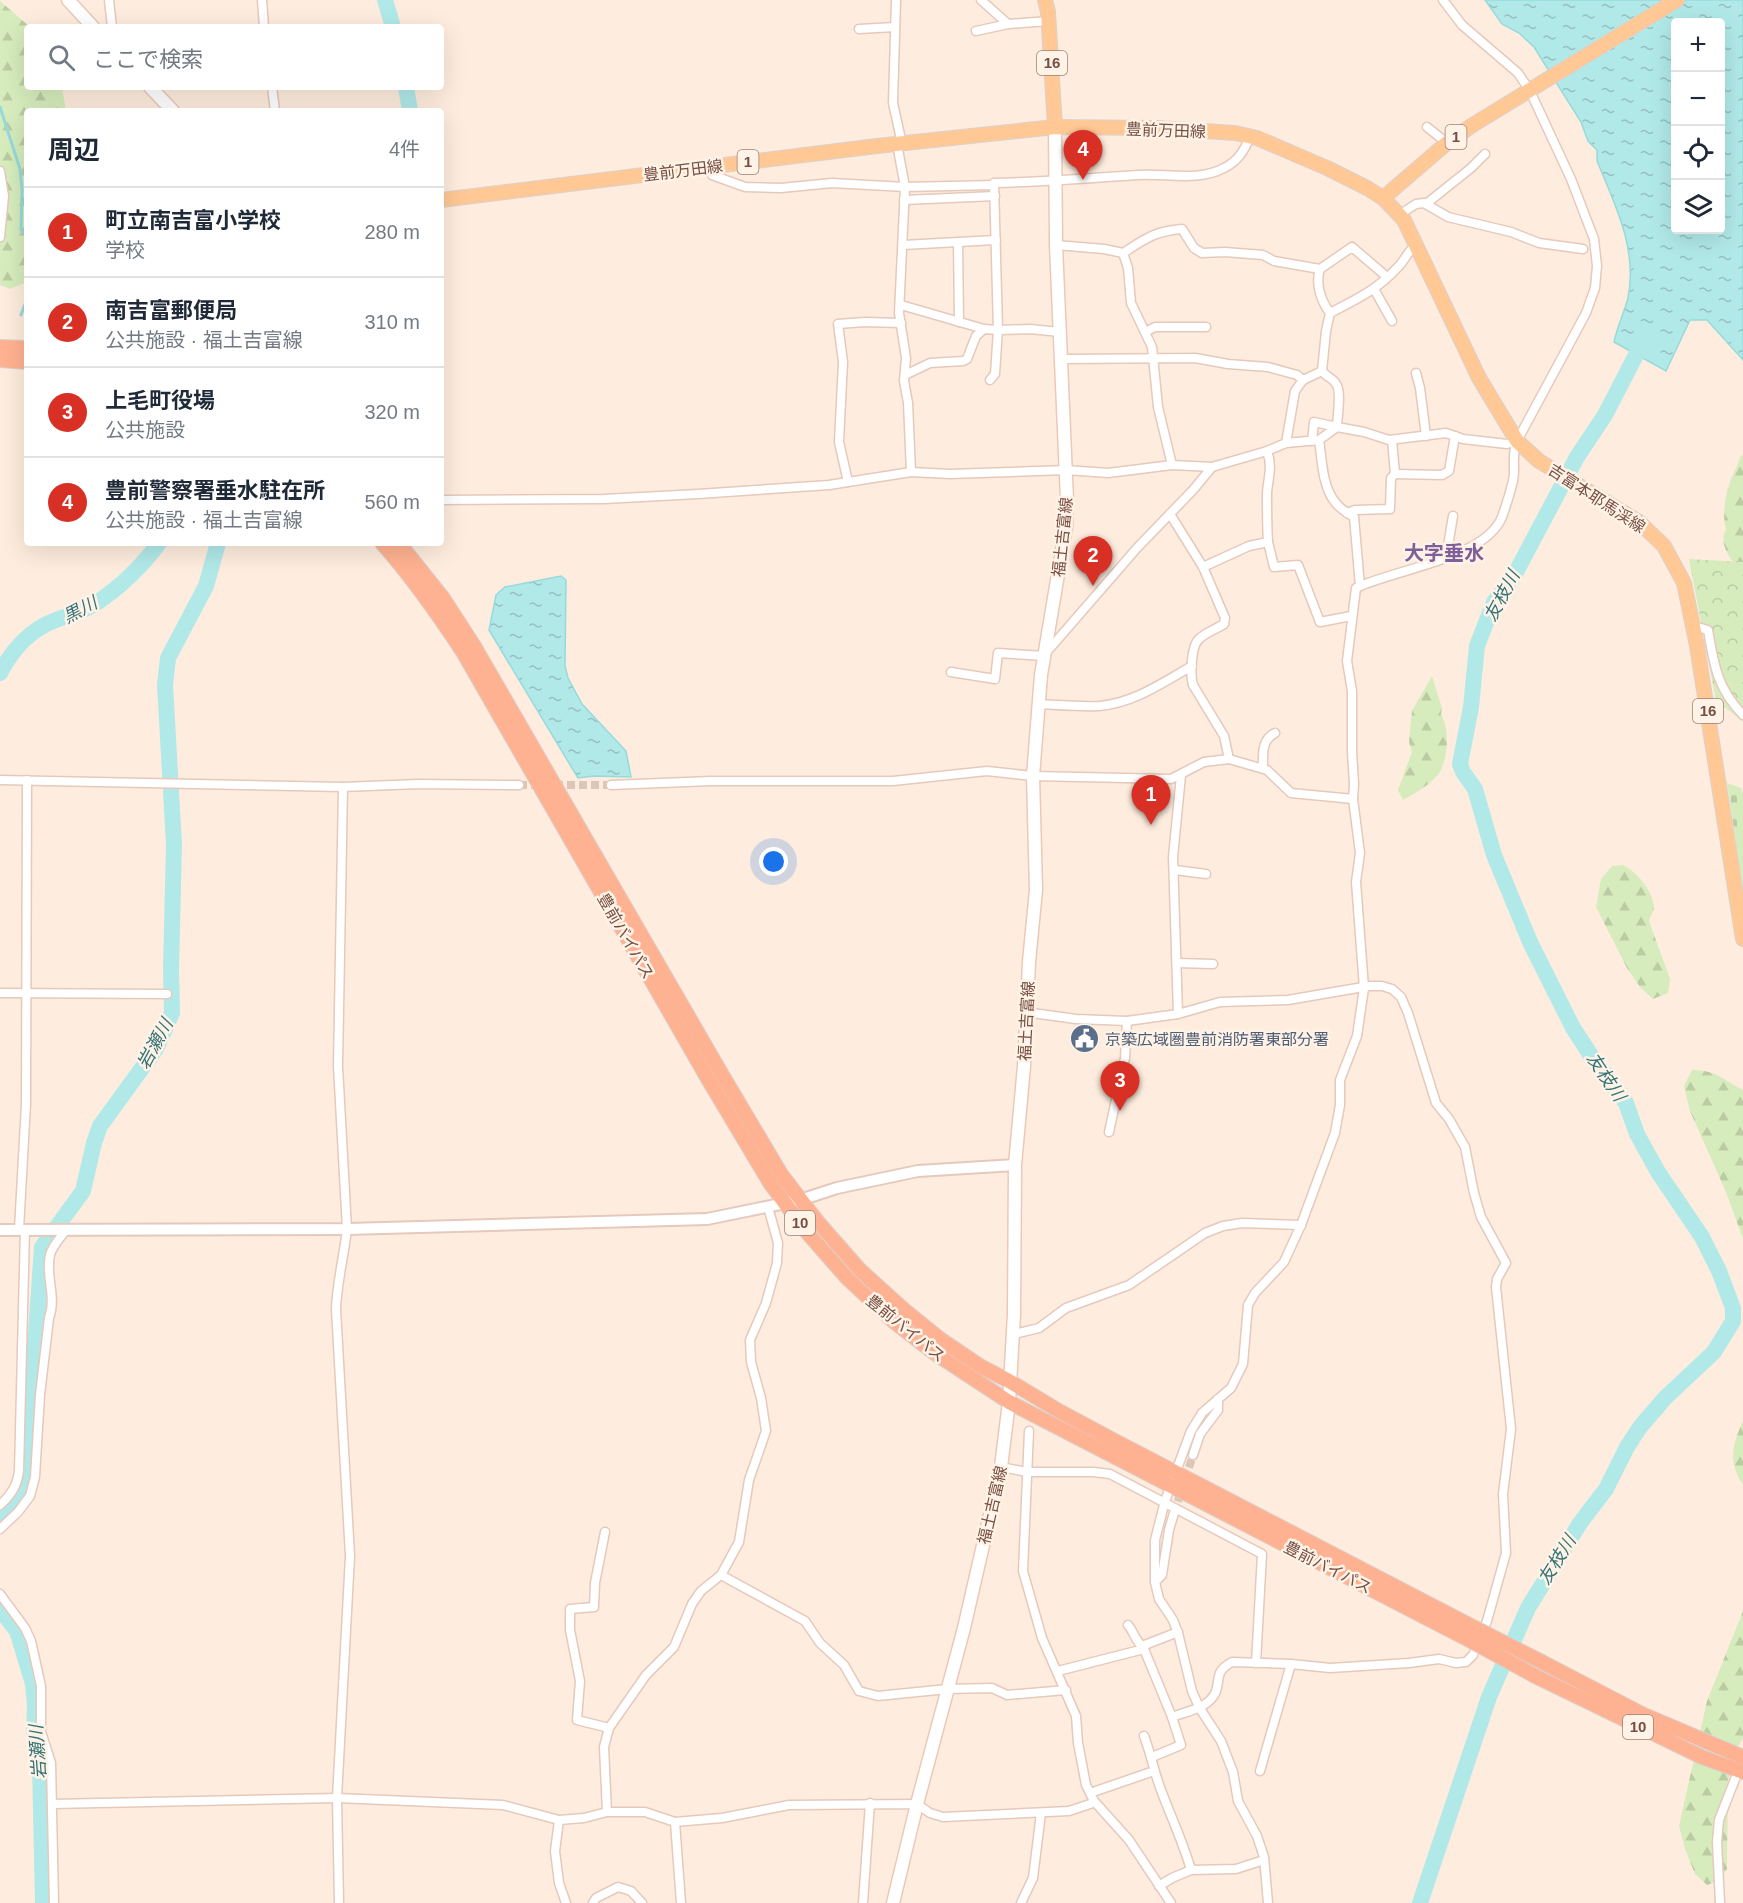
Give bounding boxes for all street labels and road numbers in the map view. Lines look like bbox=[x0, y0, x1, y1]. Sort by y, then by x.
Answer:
road number: 16 bbox=[1037, 51, 1067, 75]
street label: 豊前万田線 bbox=[1126, 121, 1206, 140]
road number: 1 bbox=[1446, 125, 1466, 149]
road number: 1 bbox=[738, 150, 758, 174]
street label: 豊前万田線 bbox=[642, 157, 724, 184]
street label: 吉富本耶馬渓線 bbox=[1545, 461, 1648, 536]
street label: 福土吉富線 bbox=[1050, 496, 1075, 578]
road number: 16 bbox=[1693, 699, 1723, 723]
street label: 豊前バイパス bbox=[594, 891, 657, 982]
street label: 福土吉富線 bbox=[1016, 981, 1037, 1061]
road number: 10 bbox=[785, 1211, 815, 1235]
street label: 豊前バイパス bbox=[863, 1292, 948, 1365]
street label: 福土吉富線 bbox=[975, 1464, 1010, 1546]
street label: 豊前バイパス bbox=[1281, 1538, 1374, 1597]
road number: 10 bbox=[1623, 1715, 1653, 1739]

